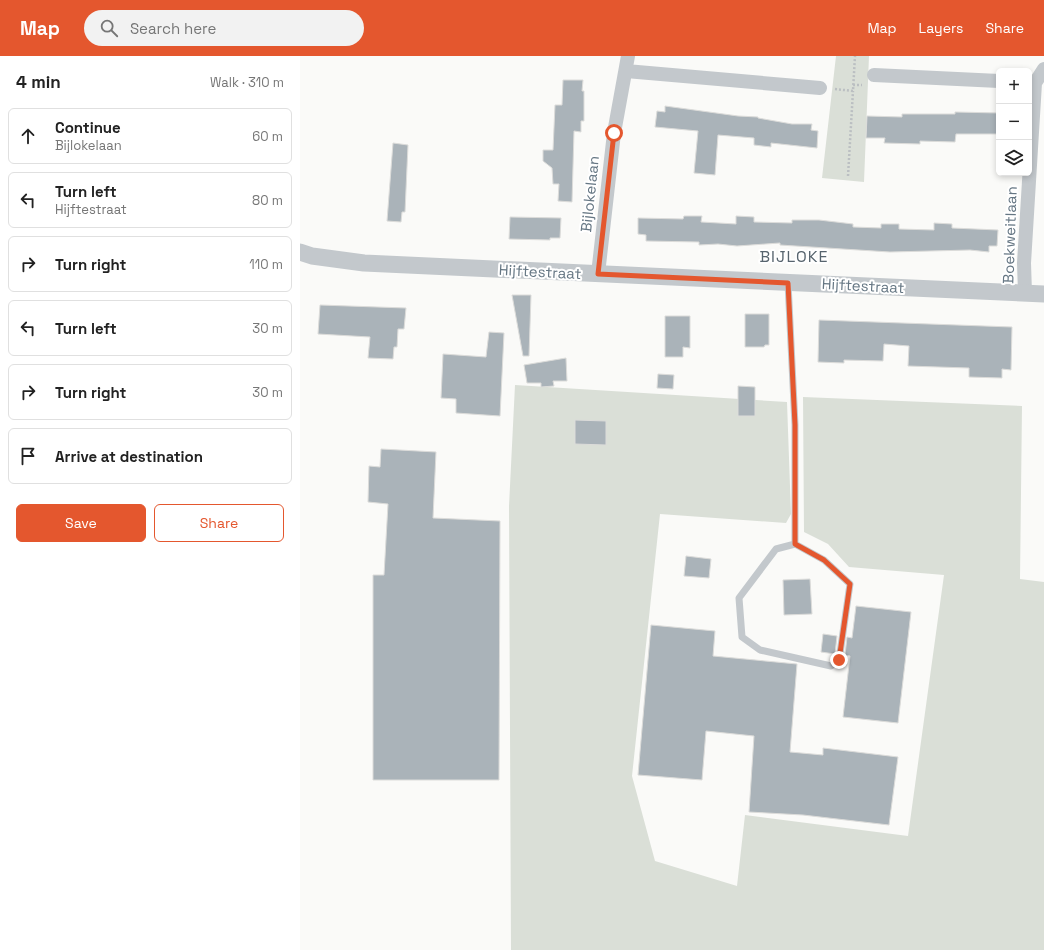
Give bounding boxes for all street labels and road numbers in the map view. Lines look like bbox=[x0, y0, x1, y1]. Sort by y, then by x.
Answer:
street label: Bijlokelaan bbox=[576, 155, 603, 233]
street label: Boekweitlaan bbox=[998, 186, 1021, 284]
street label: Hijftestraat bbox=[498, 260, 582, 283]
street label: Hijftestraat bbox=[821, 274, 905, 297]

